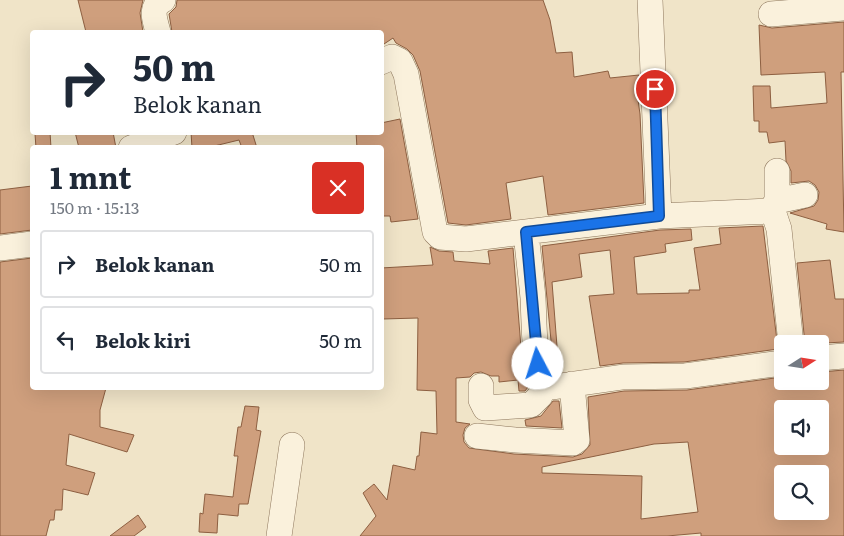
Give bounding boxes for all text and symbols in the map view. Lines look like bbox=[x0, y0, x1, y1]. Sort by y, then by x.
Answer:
text: 50 m bbox=[133, 40, 216, 92]
icon: right bbox=[50, 50, 115, 115]
pin bbox=[634, 68, 676, 110]
icon: arrive bbox=[641, 75, 669, 103]
text: Belok kanan bbox=[133, 87, 262, 120]
text: 1 mnt bbox=[50, 154, 131, 198]
button: close bbox=[312, 162, 364, 214]
text: 150 m · 15:13 bbox=[50, 195, 140, 219]
icon: right bbox=[52, 250, 80, 278]
text: Belok kanan bbox=[95, 250, 214, 278]
text: 50 m bbox=[319, 250, 362, 278]
icon: left bbox=[52, 326, 80, 354]
text: Belok kiri bbox=[95, 326, 191, 354]
text: 50 m bbox=[319, 326, 362, 354]
north arrow bbox=[774, 335, 829, 390]
map controls bbox=[774, 335, 829, 520]
position arrow bbox=[511, 337, 563, 389]
button: sound bbox=[774, 400, 829, 455]
button: search bbox=[774, 465, 829, 520]

